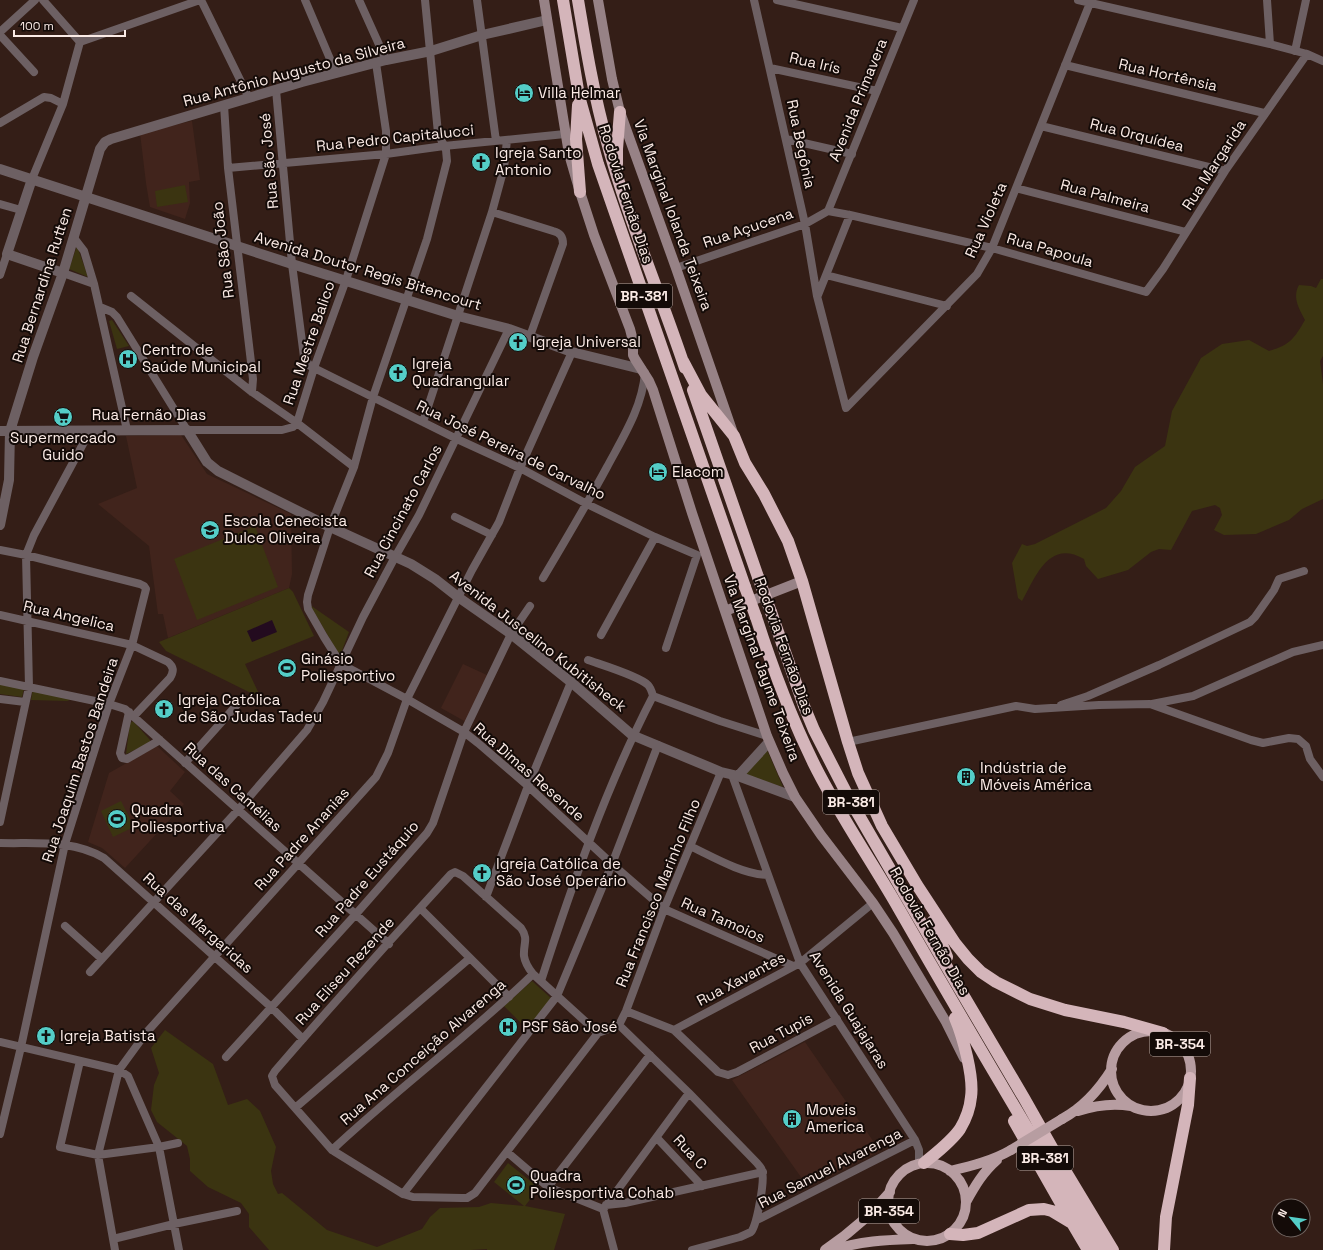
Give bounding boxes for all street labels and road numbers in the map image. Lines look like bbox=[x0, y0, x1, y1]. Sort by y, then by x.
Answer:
street label: Rua Antônio Augusto da Silveira bbox=[181, 33, 407, 110]
street label: Avenida Primavera bbox=[824, 35, 891, 164]
street label: Rua Irís bbox=[788, 47, 843, 78]
street label: Rua Hortênsia bbox=[1117, 54, 1220, 95]
street label: Rua Begônia bbox=[783, 98, 820, 190]
street label: Rua São José bbox=[255, 112, 282, 210]
street label: Rua Orquídea bbox=[1088, 114, 1186, 155]
street label: Rua Margarida bbox=[1177, 116, 1250, 214]
street label: Via Marginal Iolanda Teixeira bbox=[630, 117, 717, 313]
street label: Rua Pedro Capitalucci bbox=[315, 120, 475, 155]
street label: Rodovia Fernão Dias bbox=[595, 122, 658, 266]
street label: Rua Palmeira bbox=[1058, 174, 1152, 217]
street label: Rua Violeta bbox=[960, 179, 1011, 261]
street label: Rua São João bbox=[207, 201, 238, 300]
street label: Rua Açucena bbox=[700, 203, 796, 252]
street label: Rua Bernardina Rutten bbox=[7, 205, 76, 365]
street label: Avenida Doutor Regis Bitencourt bbox=[252, 227, 484, 314]
street label: Rua Papoula bbox=[1005, 228, 1096, 271]
street label: Rua Mestre Balico bbox=[278, 278, 339, 407]
road number: BR-381 bbox=[616, 284, 672, 308]
street label: Rua José Pereira de Carvalho bbox=[414, 395, 609, 504]
street label: Rua Fernão Dias bbox=[92, 405, 206, 424]
street label: Rua Cincinato Carlos bbox=[359, 441, 446, 581]
street label: Avenida Juscelino Kubitisheck bbox=[446, 566, 630, 716]
street label: Via Marginal Jayme Teixeira bbox=[720, 572, 805, 764]
street label: Rodovia Fernão Dias bbox=[751, 574, 818, 717]
street label: Rua Angelica bbox=[22, 596, 117, 635]
street label: Rua Joaquim Bastos Bandeira bbox=[37, 655, 122, 865]
street label: Rua Dimas Resende bbox=[470, 718, 589, 825]
street label: Rua das Camélias bbox=[181, 738, 286, 836]
street label: Rua Padre Ananias bbox=[250, 783, 353, 894]
road number: BR-381 bbox=[823, 790, 879, 814]
street label: Rua Francisco Marinho Filho bbox=[611, 796, 704, 990]
street label: Rua Padre Eustáquio bbox=[311, 816, 423, 941]
street label: Rodovia Fernão Dias bbox=[886, 863, 975, 998]
street label: Rua das Margaridas bbox=[139, 868, 257, 977]
street label: Rua Tamoios bbox=[678, 893, 768, 947]
street label: Rua Eliseu Rezende bbox=[291, 913, 398, 1029]
street label: Rua Xavantes bbox=[693, 947, 788, 1010]
street label: Avenida Guajajaras bbox=[806, 947, 893, 1072]
street label: Rua Ana Conceição Alvarenga bbox=[336, 974, 510, 1129]
street label: Rua Tupis bbox=[746, 1008, 816, 1057]
road number: BR-354 bbox=[1150, 1032, 1210, 1056]
street label: Rua Samuel Alvarenga bbox=[755, 1123, 905, 1212]
street label: Rua C bbox=[670, 1130, 711, 1173]
road number: BR-381 bbox=[1017, 1146, 1073, 1170]
road number: BR-354 bbox=[859, 1199, 919, 1223]

